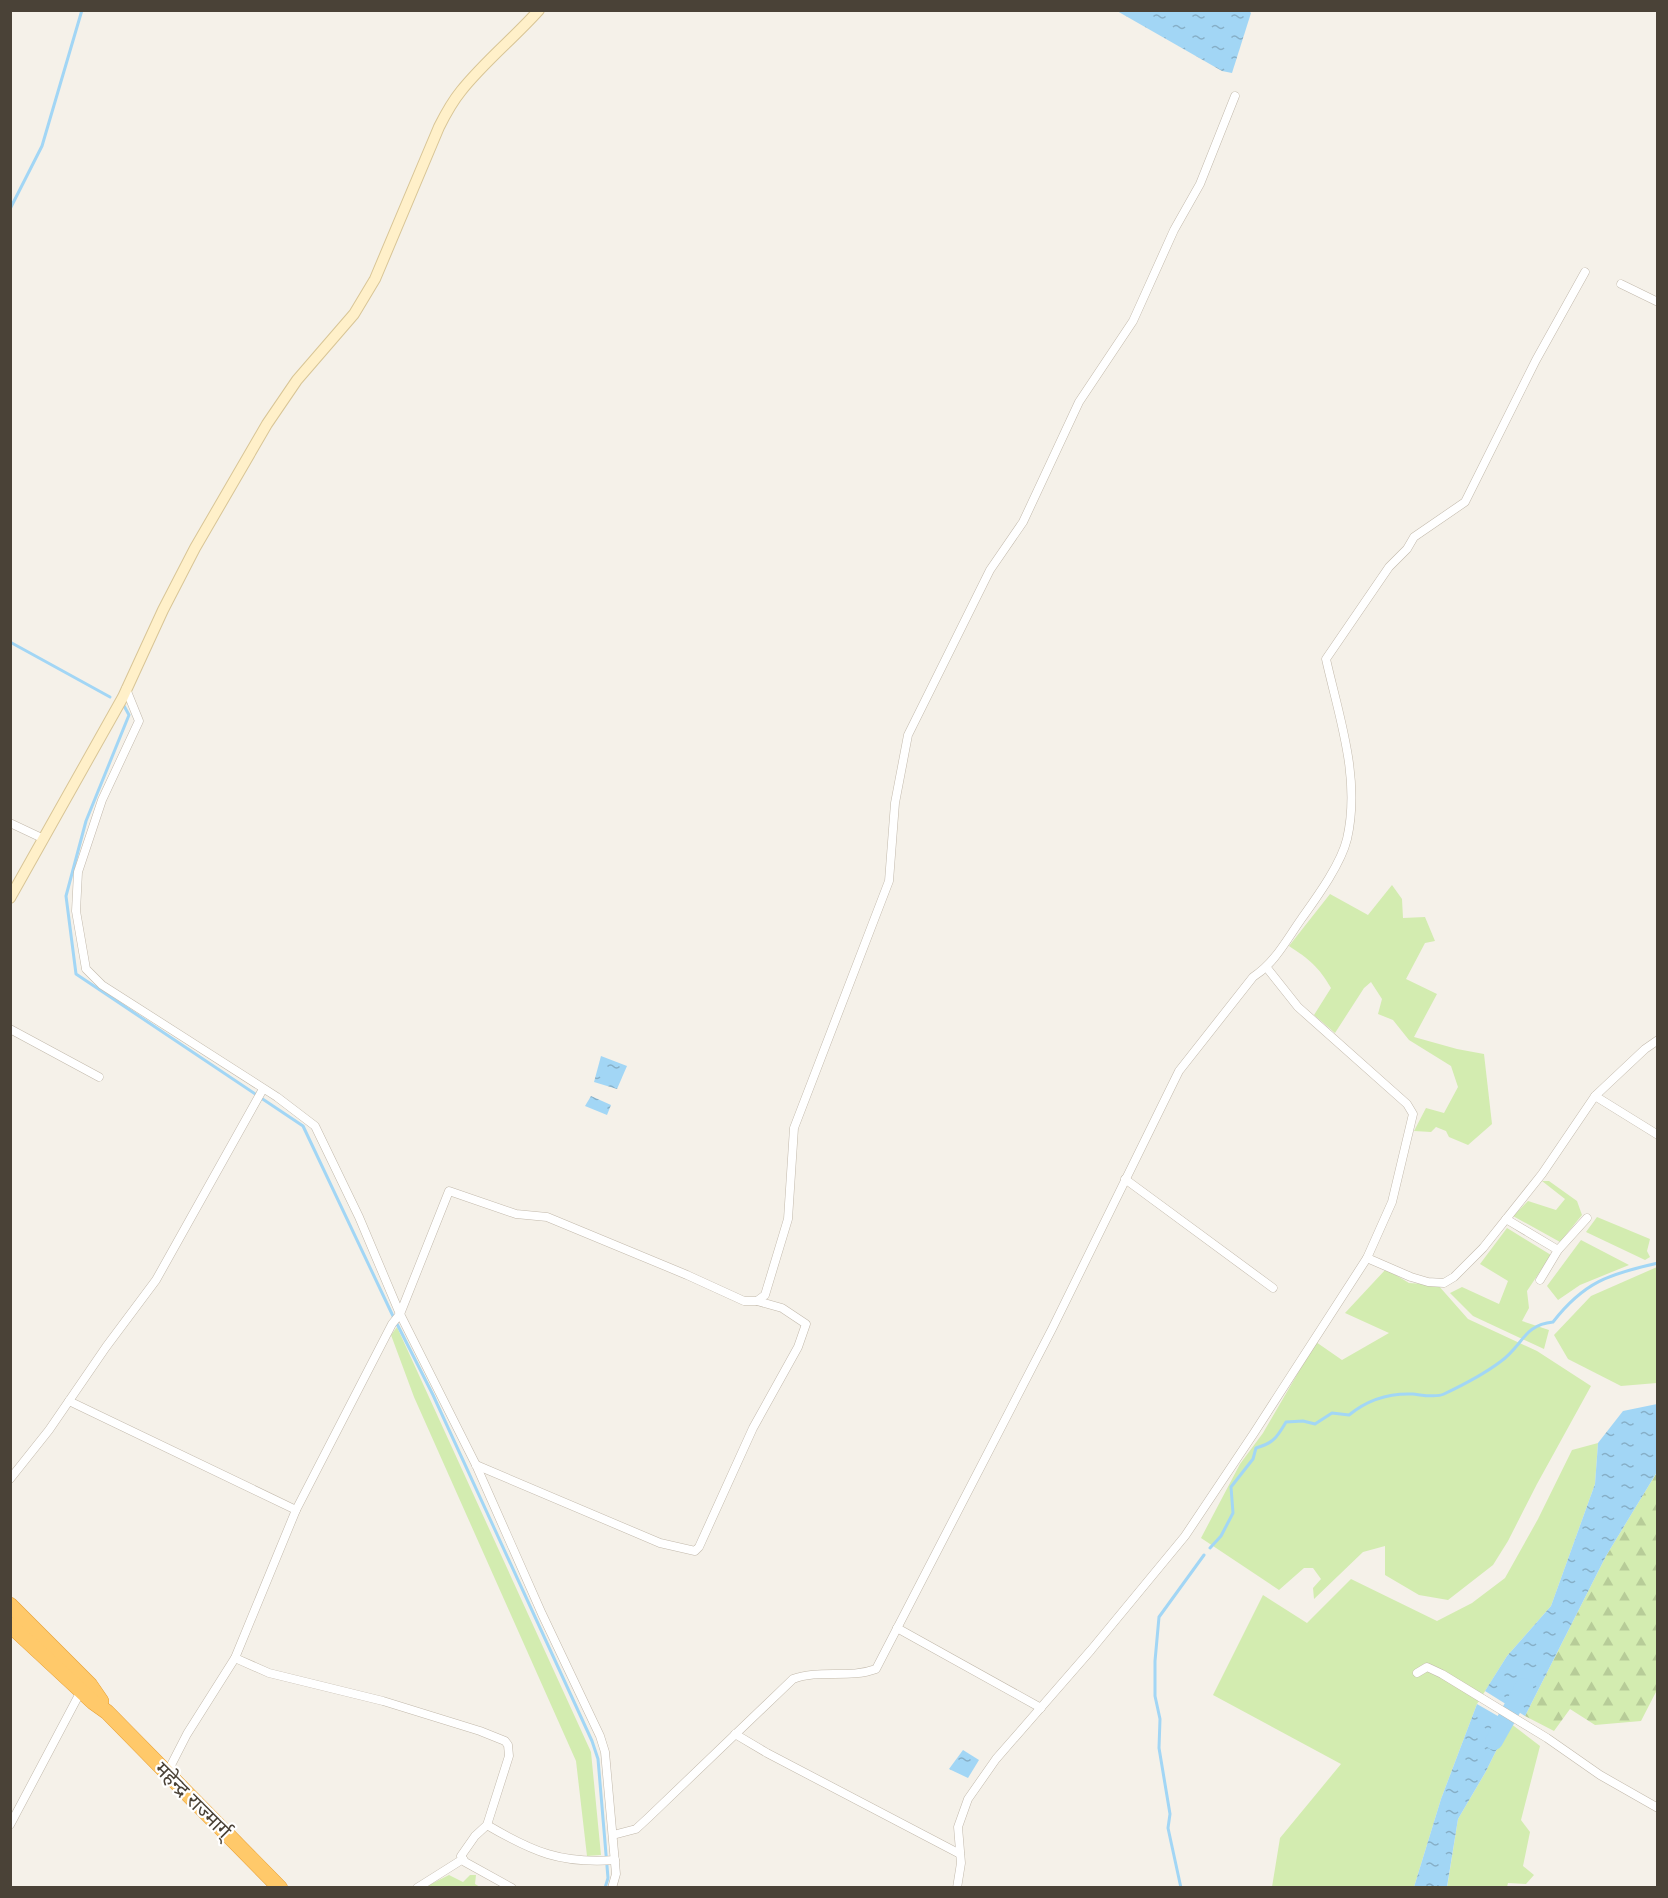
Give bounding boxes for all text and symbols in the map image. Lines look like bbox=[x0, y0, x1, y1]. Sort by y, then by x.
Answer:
street label: महेन्द्र राज्मार्ग् bbox=[149, 1757, 238, 1846]

